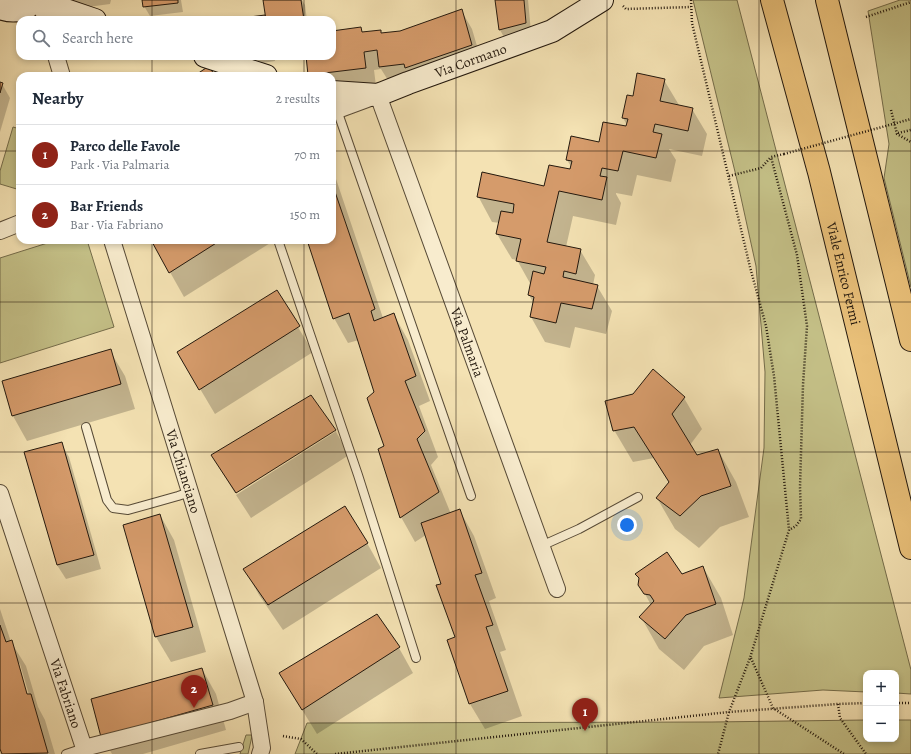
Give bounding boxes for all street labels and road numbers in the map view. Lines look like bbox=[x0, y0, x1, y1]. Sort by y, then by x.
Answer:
street label: Via Cormano bbox=[431, 39, 509, 83]
street label: Viale Enrico Fermi bbox=[821, 220, 865, 327]
street label: Via Palmaria bbox=[445, 304, 489, 380]
street label: Via Chianciano bbox=[161, 426, 205, 516]
street label: Via Fabriano bbox=[45, 655, 86, 731]

